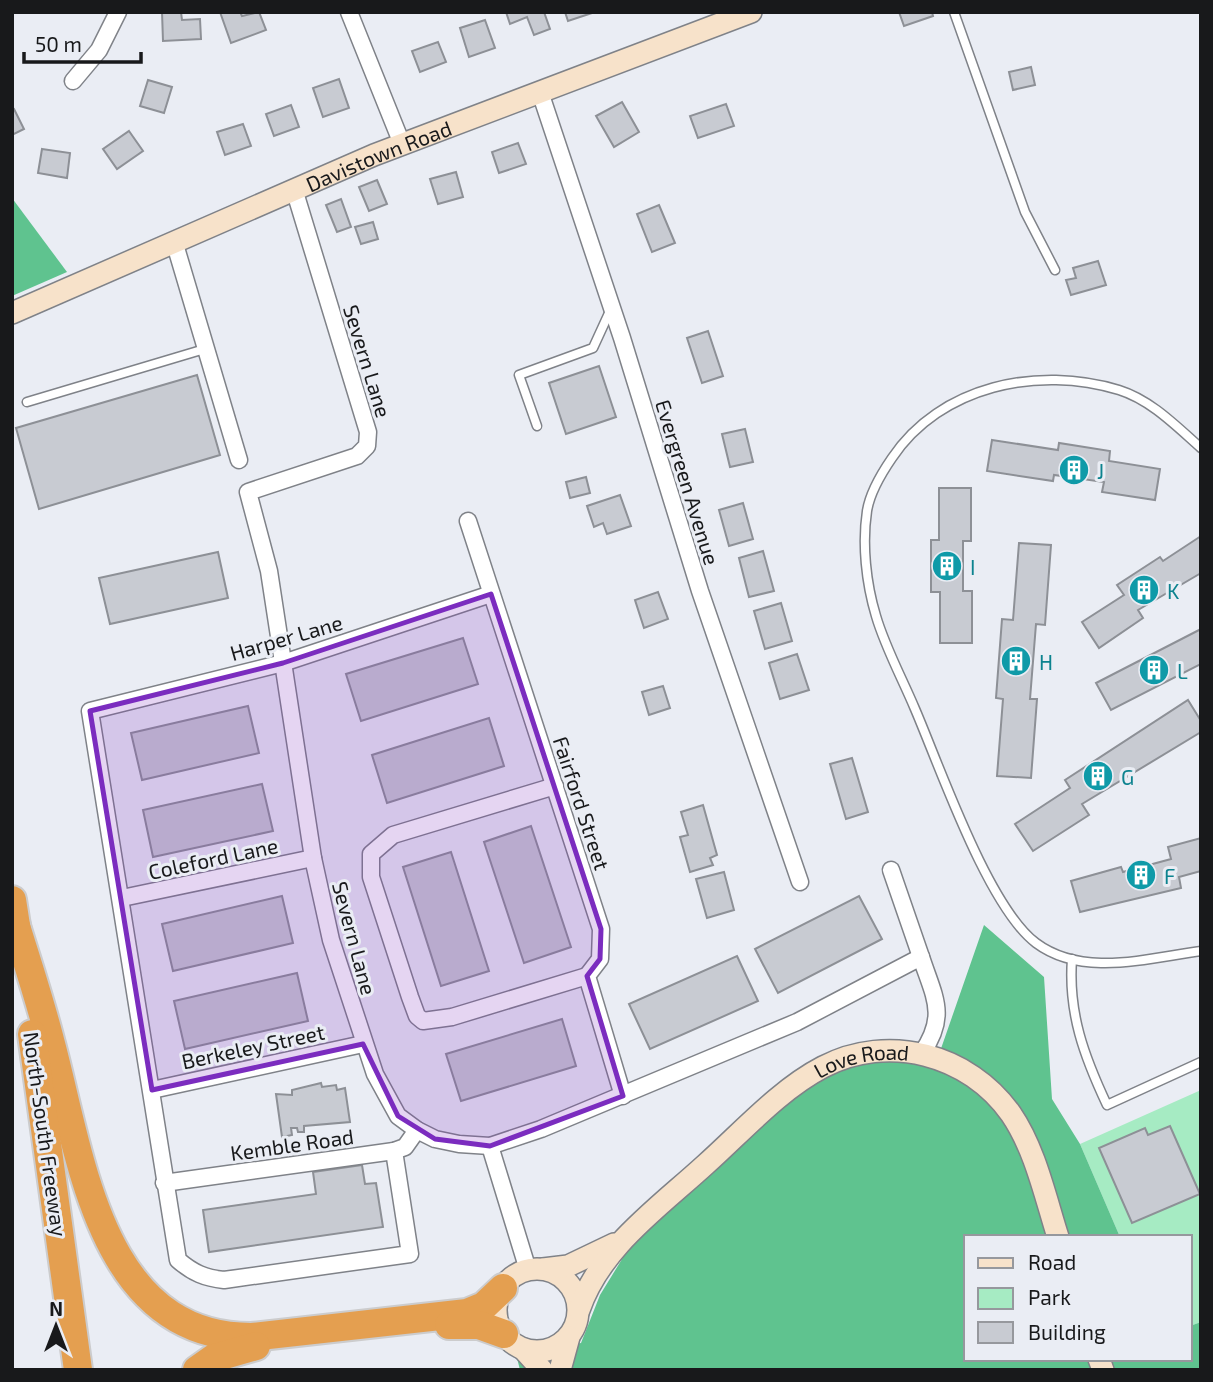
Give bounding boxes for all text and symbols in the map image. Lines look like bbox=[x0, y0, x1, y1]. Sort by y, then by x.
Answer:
scale bar bbox=[24, 21, 142, 65]
text: 50 m bbox=[35, 31, 82, 56]
street label: Davistown Road bbox=[302, 114, 455, 196]
street label: Severn Lane bbox=[339, 302, 397, 420]
street label: Evergreen Avenue bbox=[651, 396, 725, 568]
building icon: J bbox=[1057, 453, 1091, 487]
place label: J bbox=[1097, 458, 1104, 483]
building icon: I bbox=[930, 549, 964, 583]
place label: I bbox=[970, 554, 976, 579]
building icon: K bbox=[1127, 573, 1161, 607]
place label: K bbox=[1167, 578, 1180, 603]
street label: Harper Lane bbox=[227, 609, 345, 665]
building icon: H bbox=[999, 644, 1033, 678]
place label: H bbox=[1039, 649, 1053, 674]
building icon: L bbox=[1137, 653, 1171, 687]
place label: L bbox=[1177, 658, 1188, 683]
street label: Fairford Street bbox=[549, 733, 615, 873]
building icon: G bbox=[1081, 759, 1115, 793]
place label: G bbox=[1121, 764, 1134, 789]
street label: Coleford Lane bbox=[146, 832, 280, 884]
building icon: F bbox=[1124, 858, 1158, 892]
place label: F bbox=[1164, 863, 1175, 888]
street label: Severn Lane bbox=[328, 879, 382, 997]
street label: Berkeley Street bbox=[179, 1019, 327, 1073]
street label: North-South Freeway bbox=[19, 1030, 73, 1238]
street label: Love Road bbox=[809, 1038, 910, 1082]
street label: Kemble Road bbox=[229, 1123, 355, 1165]
legend bbox=[964, 1235, 1192, 1361]
text: Road bbox=[1028, 1249, 1076, 1274]
text: Park bbox=[1028, 1284, 1071, 1309]
north arrow bbox=[21, 1291, 91, 1361]
text: N bbox=[49, 1297, 63, 1320]
text: Building bbox=[1028, 1319, 1106, 1344]

